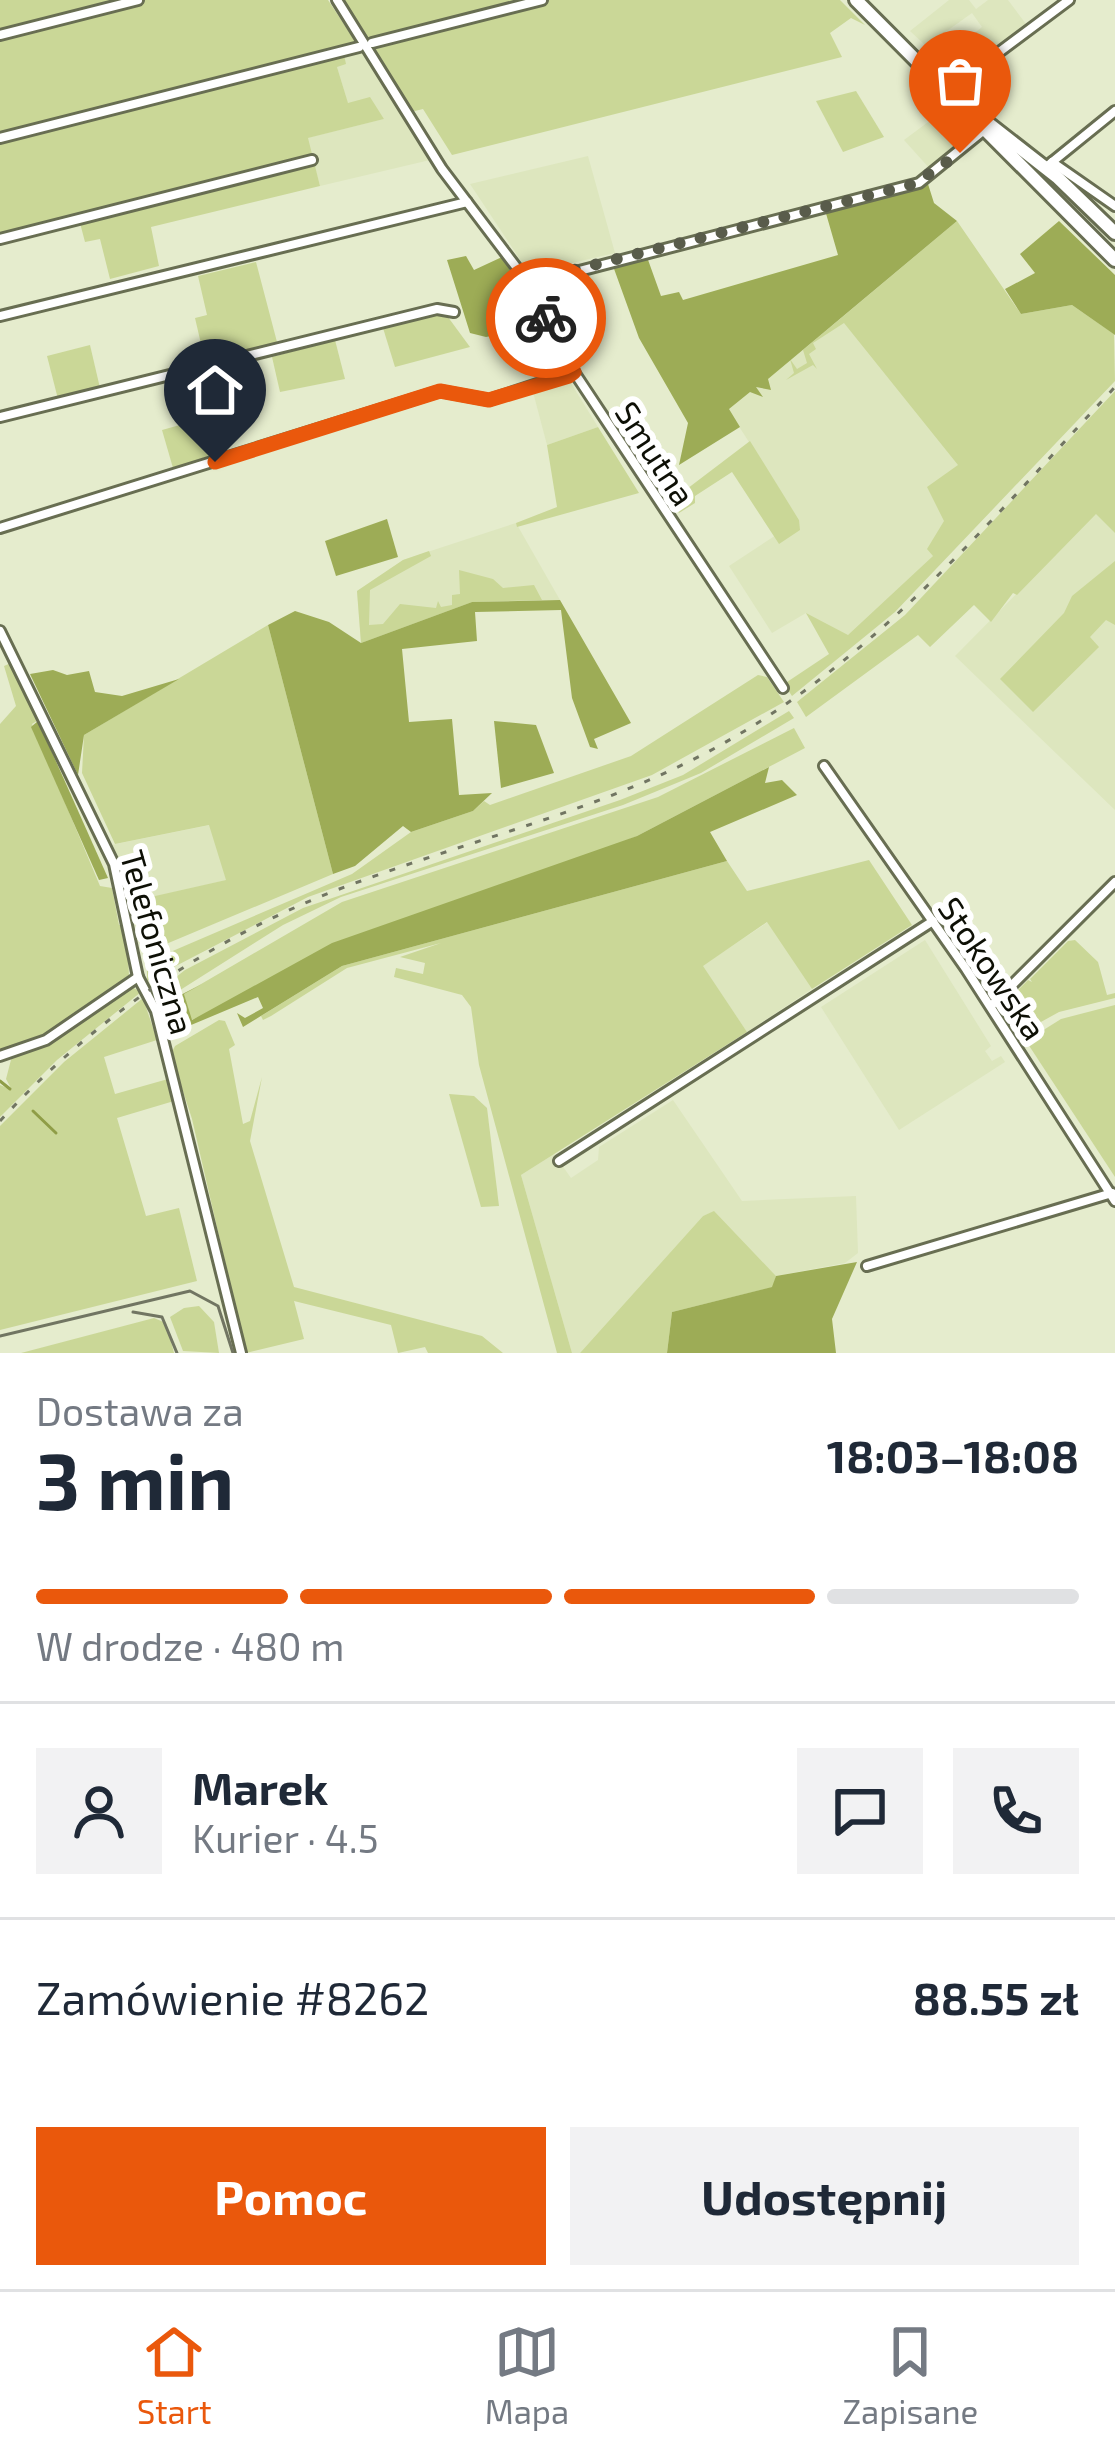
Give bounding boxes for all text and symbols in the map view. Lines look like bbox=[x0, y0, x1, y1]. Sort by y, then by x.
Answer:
pin bbox=[909, 30, 1011, 153]
icon: bag bbox=[927, 48, 993, 114]
courier bbox=[486, 258, 606, 378]
icon: bike bbox=[513, 285, 579, 351]
pin bbox=[164, 339, 266, 462]
icon: home bbox=[182, 357, 248, 423]
street label: Smutna bbox=[608, 393, 704, 513]
street label: Telefoniczna bbox=[113, 845, 203, 1039]
street label: Stokowska bbox=[931, 889, 1055, 1047]
text: Dostawa za bbox=[36, 1387, 244, 1434]
text: 18:03–18:08 bbox=[827, 1428, 1079, 1482]
text: 3 min bbox=[36, 1432, 234, 1526]
text: W drodze · 480 m bbox=[36, 1622, 345, 1669]
button: person bbox=[36, 1748, 162, 1874]
button: chat bbox=[797, 1748, 923, 1874]
button: phone bbox=[953, 1748, 1079, 1874]
text: Marek bbox=[192, 1760, 328, 1814]
text: Kurier · 4.5 bbox=[192, 1814, 379, 1861]
text: Zamówienie #8262 bbox=[36, 1970, 429, 2024]
text: 88.55 zł bbox=[913, 1970, 1079, 2024]
button: Pomoc bbox=[36, 2127, 546, 2265]
button: Udostępnij bbox=[570, 2127, 1079, 2265]
tab: Start bbox=[137, 2319, 211, 2431]
tab: Mapa bbox=[485, 2319, 569, 2431]
tab: Zapisane bbox=[842, 2319, 978, 2431]

